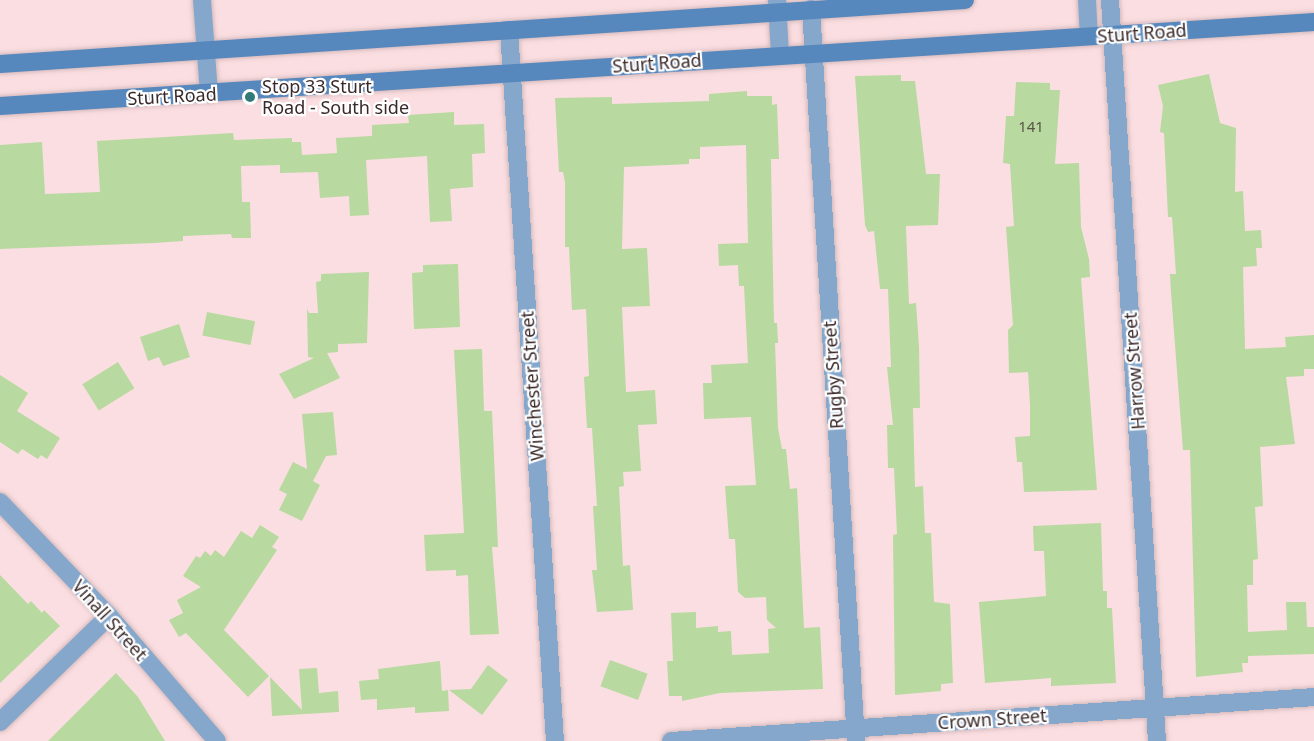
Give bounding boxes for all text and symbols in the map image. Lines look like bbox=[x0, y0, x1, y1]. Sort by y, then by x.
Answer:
street label: Sturt Road bbox=[1097, 19, 1187, 47]
street label: Sturt Road bbox=[612, 49, 702, 77]
place label: Stop 33 Sturt Road - South side bbox=[262, 76, 409, 118]
street label: Sturt Road bbox=[127, 83, 217, 109]
marker: Stop 33 Sturt Road - South side bbox=[243, 90, 257, 104]
house number: 141 bbox=[1018, 118, 1044, 136]
street label: Winchester Street bbox=[516, 310, 548, 462]
street label: Harrow Street bbox=[1119, 312, 1149, 430]
street label: Rugby Street bbox=[818, 320, 848, 430]
street label: Vinall Street bbox=[68, 575, 152, 665]
street label: Crown Street bbox=[937, 704, 1047, 734]

